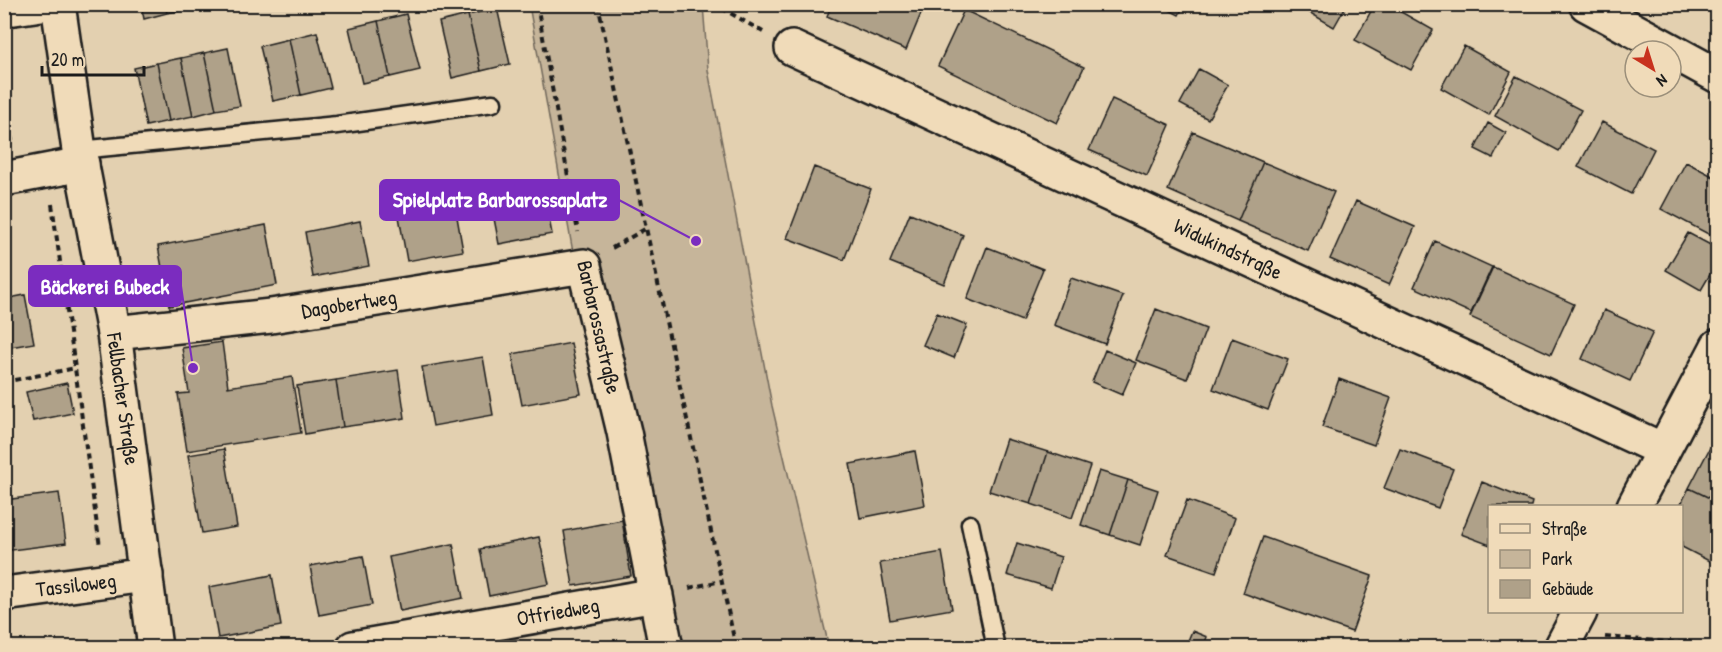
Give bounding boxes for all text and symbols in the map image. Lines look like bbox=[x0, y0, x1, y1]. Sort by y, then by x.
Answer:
scale bar bbox=[42, 39, 144, 77]
north arrow bbox=[1623, 39, 1683, 99]
text: 20 m bbox=[51, 47, 84, 72]
text: N bbox=[1652, 70, 1672, 92]
callout: Spielplatz Barbarossaplatz bbox=[380, 180, 619, 220]
text: Spielplatz Barbarossaplatz bbox=[393, 184, 608, 215]
street label: Widukindstraße bbox=[1169, 211, 1287, 286]
street label: Barbarossastraße bbox=[570, 257, 629, 396]
callout: Bäckerei Bubeck bbox=[29, 266, 181, 306]
text: Bäckerei Bubeck bbox=[41, 271, 170, 301]
street label: Dagobertweg bbox=[299, 282, 398, 325]
street label: Fellbacher Straße bbox=[100, 330, 147, 467]
legend bbox=[1488, 505, 1683, 613]
text: Straße bbox=[1542, 516, 1587, 541]
text: Park bbox=[1542, 546, 1573, 571]
street label: Tassiloweg bbox=[34, 565, 118, 604]
text: Gebäude bbox=[1542, 576, 1594, 601]
street label: Otfriedweg bbox=[514, 590, 601, 633]

